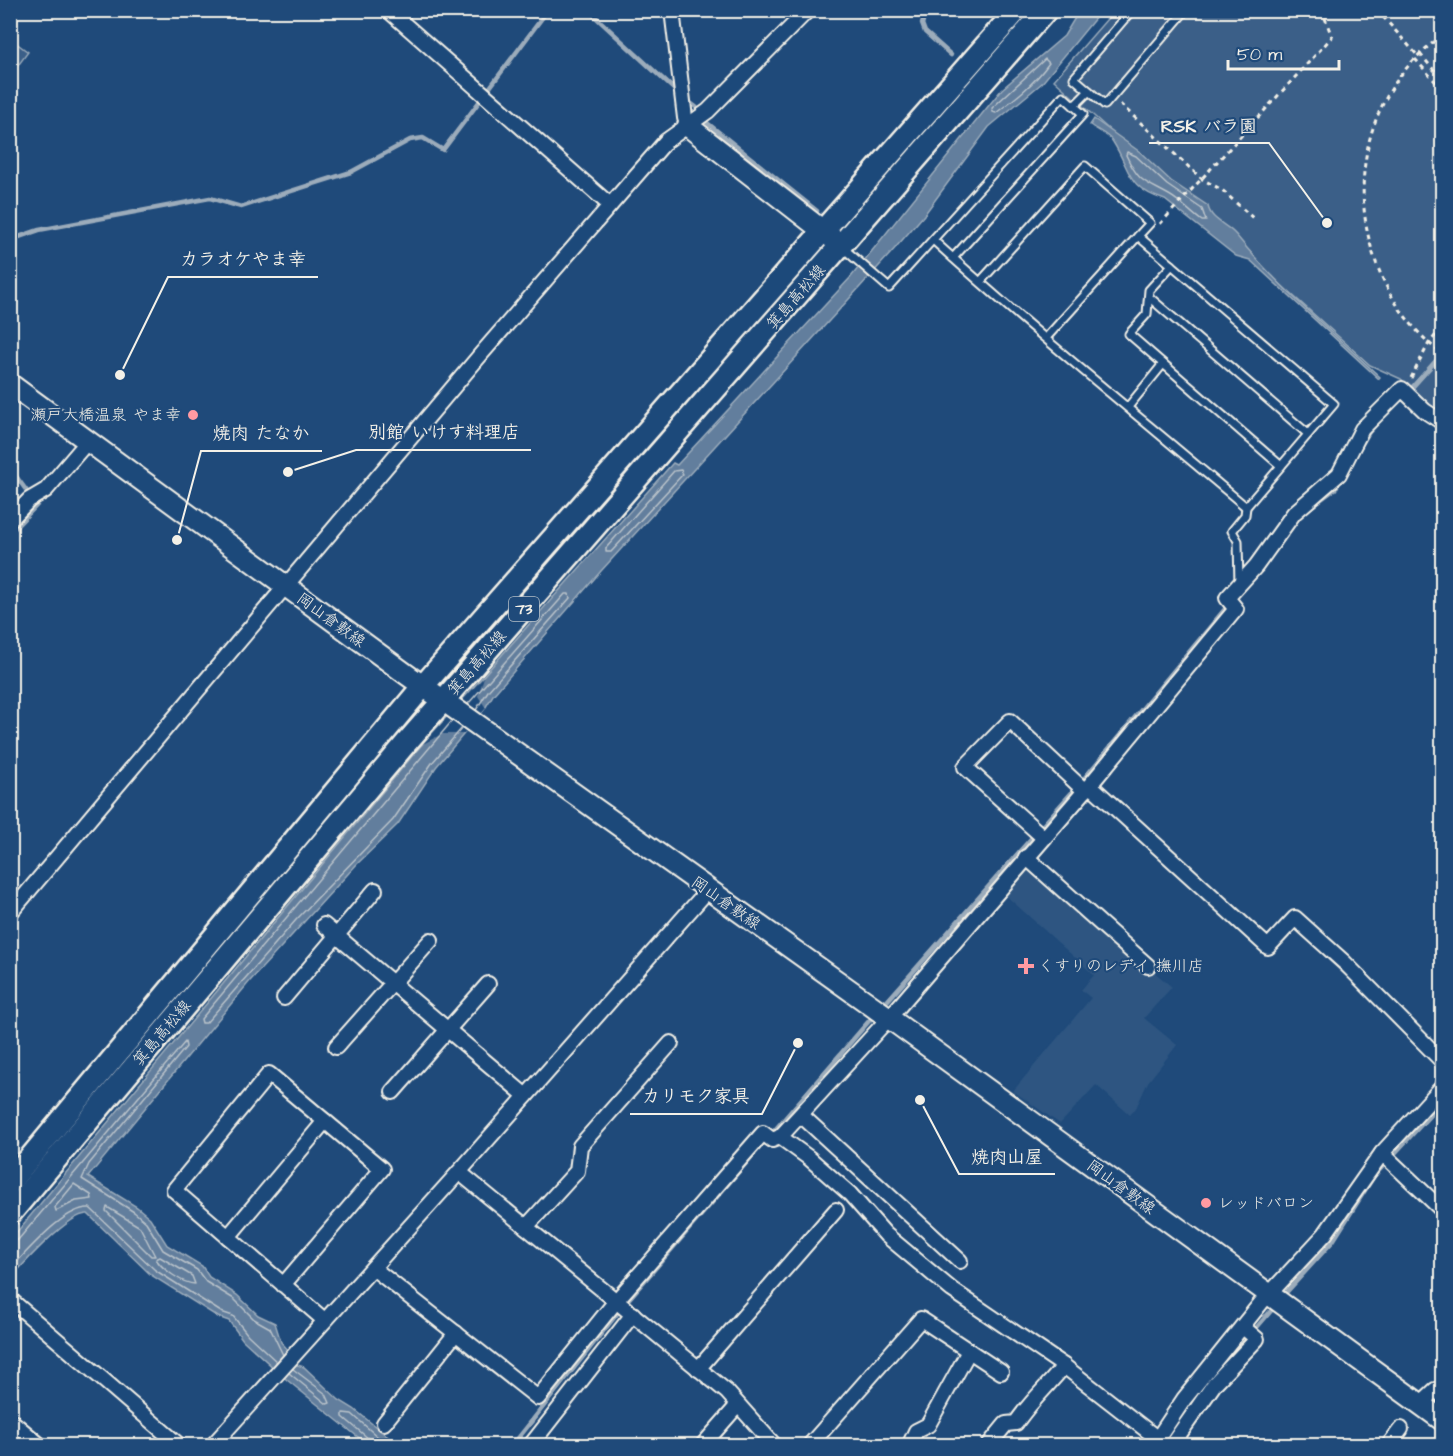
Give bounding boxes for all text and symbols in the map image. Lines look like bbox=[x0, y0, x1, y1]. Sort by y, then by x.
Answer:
scale bar bbox=[1228, 33, 1339, 71]
text: 50 m bbox=[1237, 42, 1282, 67]
callout: RSK バラ園 bbox=[1149, 107, 1269, 143]
text: RSK バラ園 bbox=[1161, 114, 1257, 139]
callout: カラオケやま幸 bbox=[168, 241, 318, 277]
text: カラオケやま幸 bbox=[180, 247, 306, 272]
street label: 箕島高松線 bbox=[761, 260, 831, 334]
place label: 瀬戸大橋温泉 やま幸 bbox=[31, 404, 181, 426]
marker: 瀬戸大橋温泉 やま幸 bbox=[186, 408, 200, 422]
callout: 別館 いけす料理店 bbox=[356, 414, 531, 450]
callout: 焼肉 たなか bbox=[201, 415, 322, 451]
text: 別館 いけす料理店 bbox=[368, 420, 520, 445]
text: 焼肉 たなか bbox=[212, 421, 310, 446]
street label: 岡山倉敷線 bbox=[292, 588, 370, 652]
road number: 73 bbox=[509, 597, 539, 621]
street label: 箕島高松線 bbox=[442, 626, 512, 700]
street label: 岡山倉敷線 bbox=[687, 871, 765, 935]
place label: くすりのレデイ 撫川店 bbox=[1038, 955, 1204, 977]
marker: くすりのレデイ 撫川店 bbox=[1019, 959, 1033, 973]
street label: 箕島高松線 bbox=[128, 995, 196, 1071]
callout: カリモク家具 bbox=[630, 1078, 762, 1114]
text: カリモク家具 bbox=[642, 1084, 750, 1109]
callout: 焼肉山屋 bbox=[959, 1138, 1055, 1174]
text: 焼肉山屋 bbox=[971, 1145, 1043, 1170]
street label: 岡山倉敷線 bbox=[1082, 1155, 1160, 1219]
place label: レッドバロン bbox=[1218, 1192, 1314, 1214]
marker: レッドバロン bbox=[1199, 1196, 1213, 1210]

